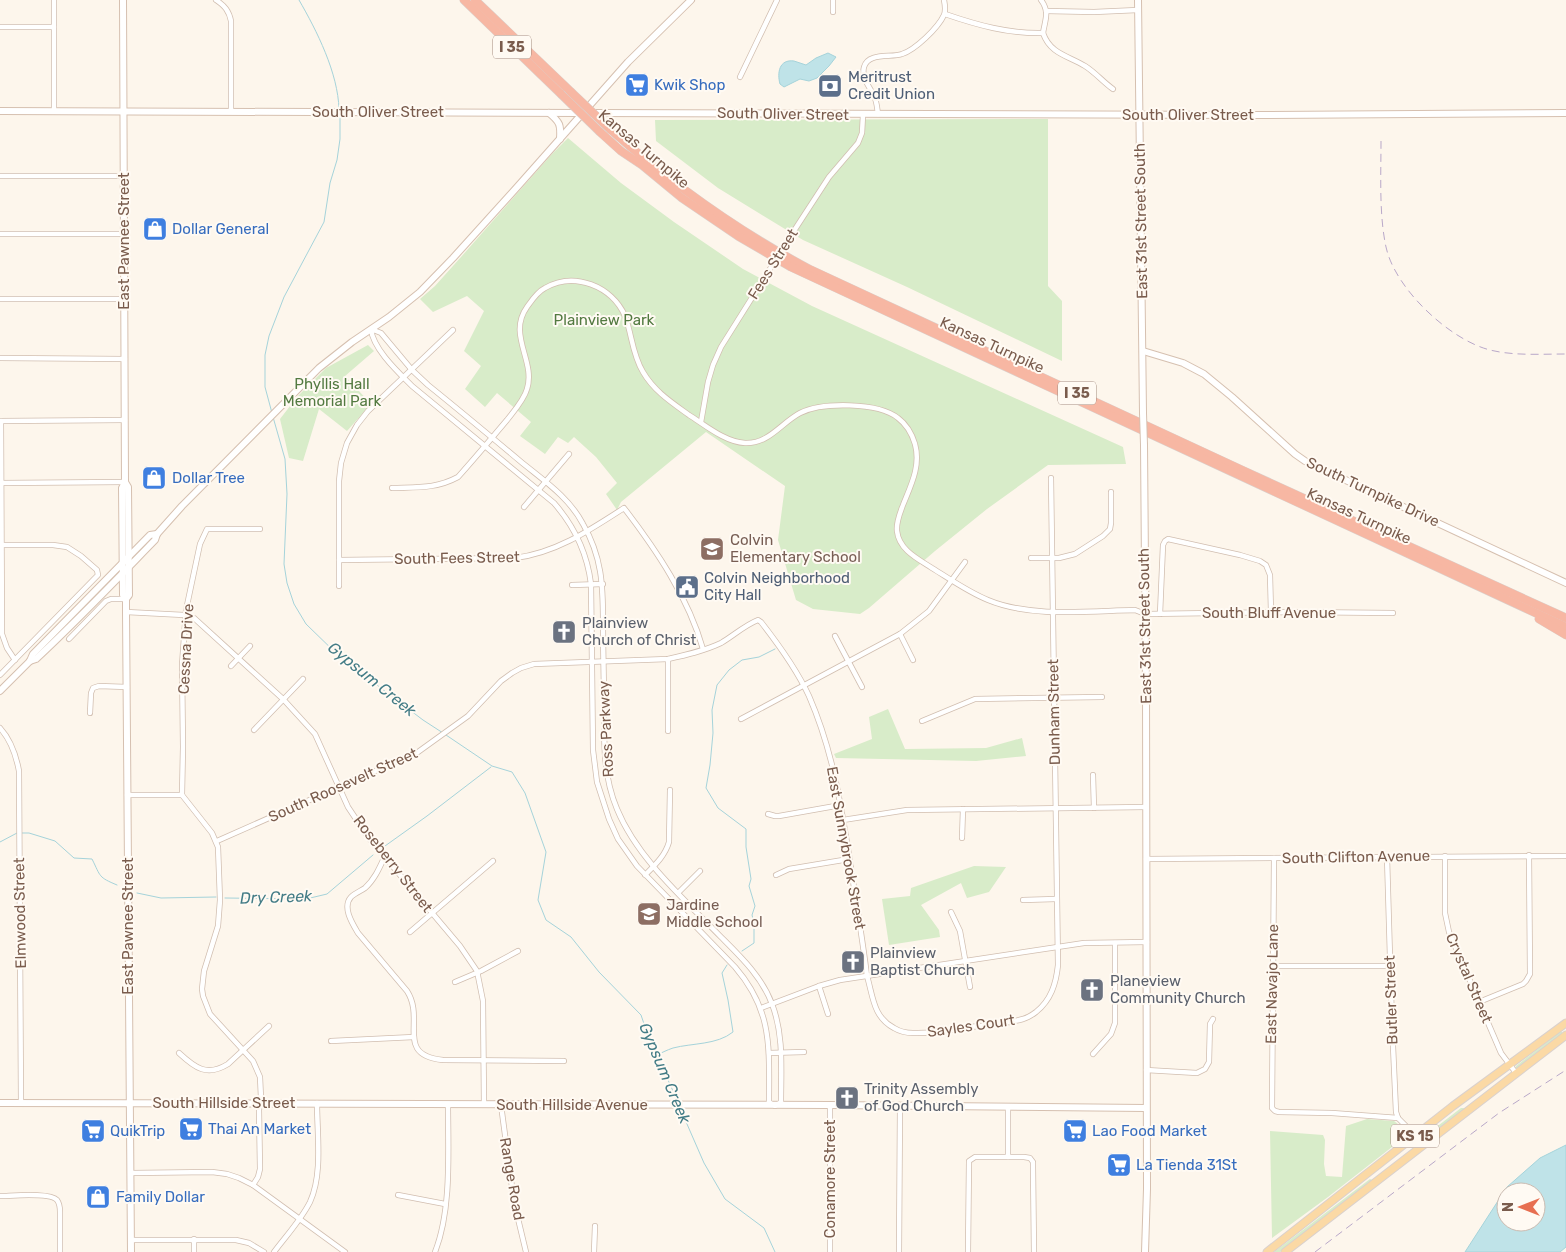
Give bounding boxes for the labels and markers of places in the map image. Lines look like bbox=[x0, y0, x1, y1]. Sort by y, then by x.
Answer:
place label: Meritrust Credit Union bbox=[848, 68, 935, 103]
supermarket icon: Kwik Shop bbox=[624, 72, 650, 98]
bank icon: Meritrust Credit Union bbox=[817, 73, 843, 99]
place label: Kwik Shop bbox=[654, 76, 725, 94]
shop icon: Dollar General bbox=[142, 216, 168, 242]
place label: Dollar General bbox=[172, 220, 269, 238]
shop icon: Dollar Tree bbox=[141, 465, 167, 491]
place label: Dollar Tree bbox=[172, 469, 245, 487]
place label: Colvin Elementary School bbox=[730, 531, 861, 566]
school or university icon: Colvin Elementary School bbox=[699, 536, 725, 562]
place label: Colvin Neighborhood City Hall bbox=[704, 569, 850, 604]
public building icon: Colvin Neighborhood City Hall bbox=[674, 574, 700, 600]
place label: Plainview Church of Christ bbox=[582, 614, 697, 649]
church icon: Plainview Church of Christ bbox=[551, 619, 577, 645]
place label: Jardine Middle School bbox=[666, 896, 763, 931]
school or university icon: Jardine Middle School bbox=[636, 901, 662, 927]
place label: Plainview Baptist Church bbox=[870, 944, 975, 979]
church icon: Plainview Baptist Church bbox=[840, 949, 866, 975]
place label: Planeview Community Church bbox=[1110, 972, 1246, 1007]
church icon: Planeview Community Church bbox=[1079, 977, 1105, 1003]
place label: Trinity Assembly of God Church bbox=[864, 1080, 978, 1115]
church icon: Trinity Assembly of God Church bbox=[834, 1085, 860, 1111]
supermarket icon: Thai An Market bbox=[178, 1116, 204, 1142]
supermarket icon: QuikTrip bbox=[80, 1118, 106, 1144]
supermarket icon: Lao Food Market bbox=[1062, 1118, 1088, 1144]
place label: Thai An Market bbox=[208, 1120, 311, 1138]
place label: QuikTrip bbox=[110, 1122, 165, 1140]
place label: Lao Food Market bbox=[1092, 1122, 1207, 1140]
supermarket icon: La Tienda 31St bbox=[1106, 1152, 1132, 1178]
place label: La Tienda 31St bbox=[1136, 1156, 1237, 1174]
shop icon: Family Dollar bbox=[85, 1184, 111, 1210]
place label: Family Dollar bbox=[116, 1188, 205, 1206]

